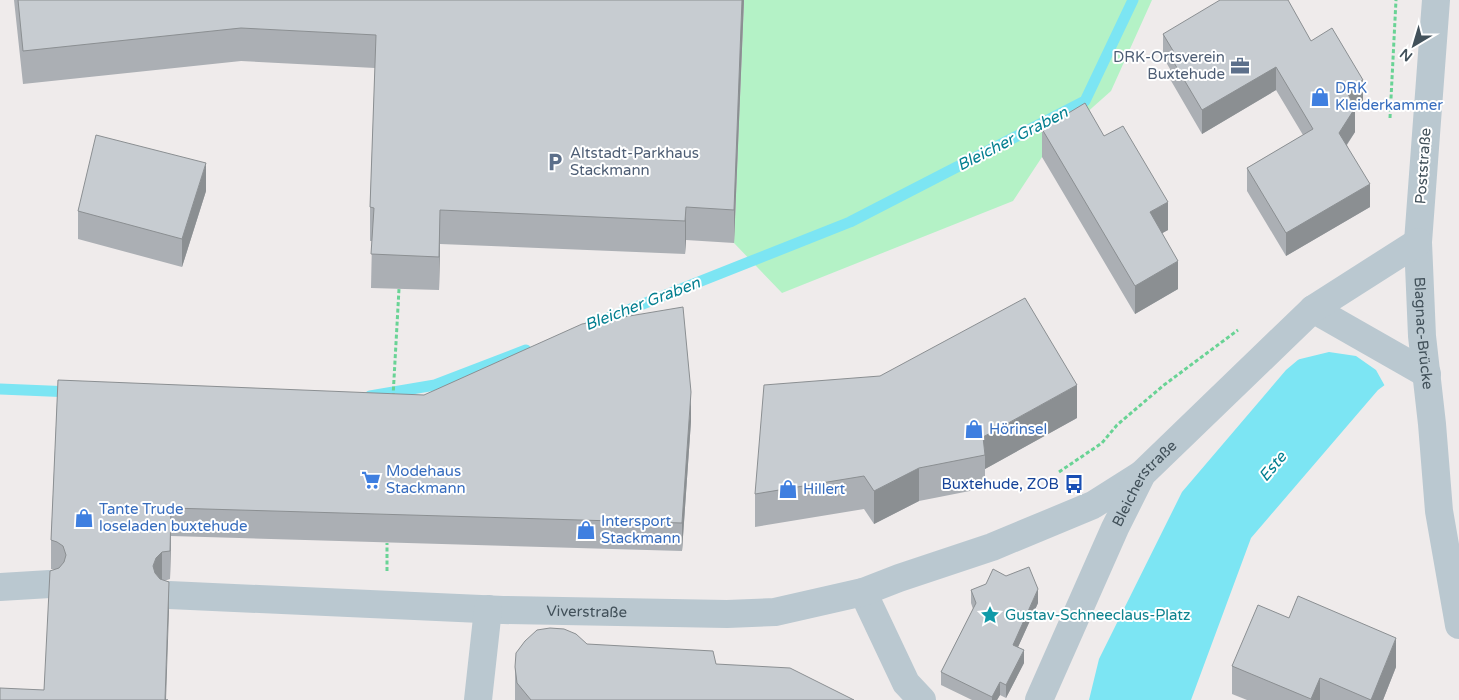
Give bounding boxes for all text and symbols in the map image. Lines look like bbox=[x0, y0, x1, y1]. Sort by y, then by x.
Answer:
north arrow bbox=[1389, 20, 1439, 70]
text: N bbox=[1397, 45, 1416, 65]
place label: DRK-Ortsverein Buxtehude bbox=[1113, 48, 1225, 83]
office icon: DRK-Ortsverein Buxtehude bbox=[1229, 55, 1251, 77]
place label: DRK Kleiderkammer bbox=[1335, 79, 1443, 114]
shop icon: DRK Kleiderkammer bbox=[1309, 86, 1331, 108]
water label: Bleicher Graben bbox=[954, 102, 1072, 175]
street label: Poststraße bbox=[1411, 127, 1435, 205]
place label: Altstadt-Parkhaus Stackmann bbox=[570, 144, 699, 179]
parking icon: Altstadt-Parkhaus Stackmann bbox=[544, 151, 566, 173]
water label: Bleicher Graben bbox=[582, 272, 704, 335]
street label: Blagnac-Brücke bbox=[1410, 276, 1437, 391]
shop icon: Hörinsel bbox=[963, 418, 985, 440]
place label: Hörinsel bbox=[989, 420, 1047, 438]
street label: Bleicherstraße bbox=[1108, 436, 1180, 530]
water label: Este bbox=[1255, 447, 1292, 486]
place label: Modehaus Stackmann bbox=[386, 462, 466, 497]
supermarket icon: Modehaus Stackmann bbox=[360, 469, 382, 491]
bus stop icon: Buxtehude, ZOB bbox=[1063, 473, 1085, 495]
place label: Buxtehude, ZOB bbox=[941, 475, 1059, 493]
shop icon: Hillert bbox=[777, 478, 799, 500]
place label: Hillert bbox=[803, 480, 846, 498]
place label: Tante Trude loseladen buxtehude bbox=[99, 500, 248, 535]
shop icon: Tante Trude loseladen buxtehude bbox=[73, 507, 95, 529]
place label: Intersport Stackmann bbox=[601, 512, 681, 547]
shop icon: Intersport Stackmann bbox=[575, 519, 597, 541]
street label: Viverstraße bbox=[546, 602, 627, 621]
place icon: Gustav-Schneeclaus-Platz bbox=[979, 604, 1001, 626]
place label: Gustav-Schneeclaus-Platz bbox=[1005, 606, 1191, 624]

